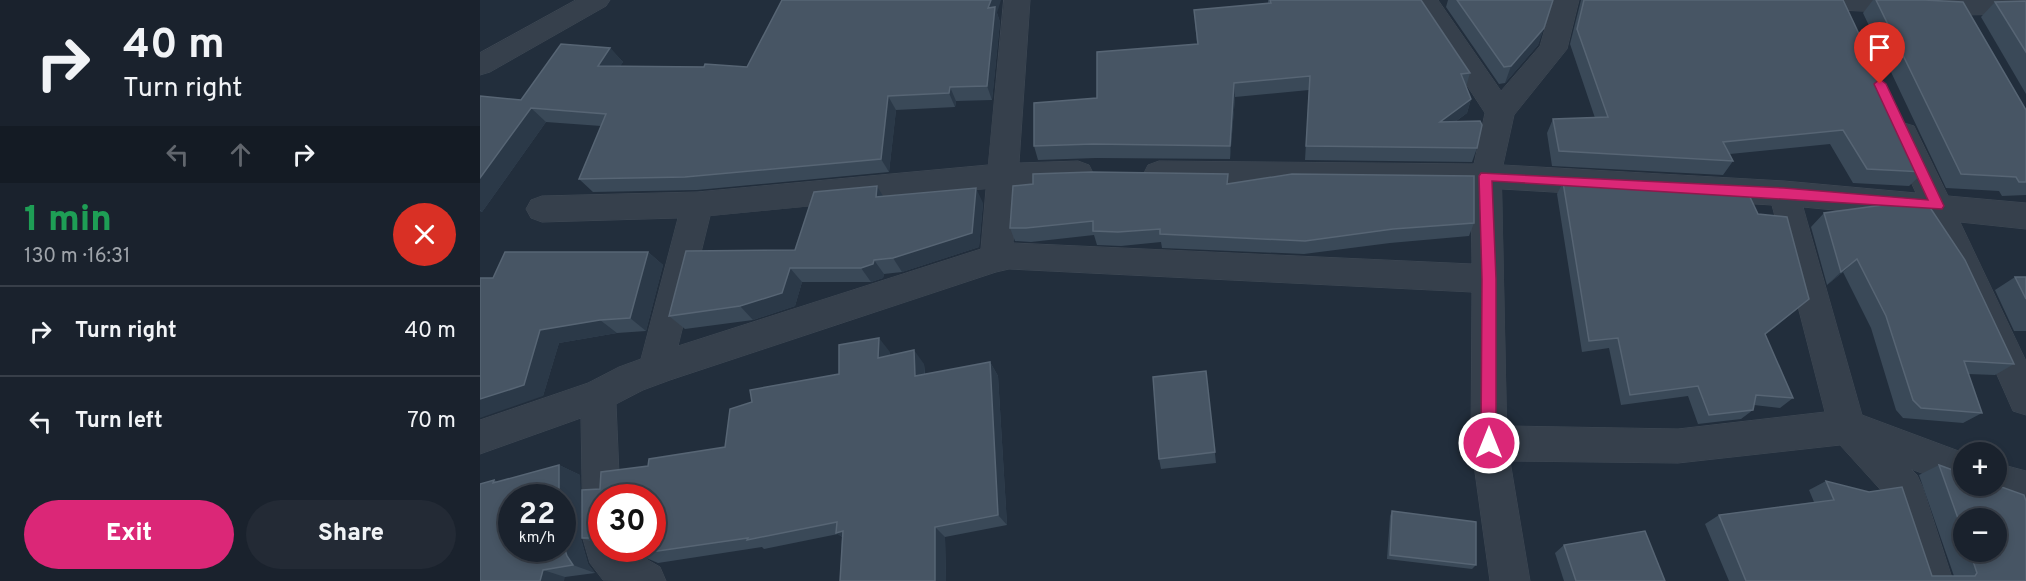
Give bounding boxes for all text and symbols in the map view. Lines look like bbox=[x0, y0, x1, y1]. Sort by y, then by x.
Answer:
text: 40 m bbox=[123, 20, 225, 73]
pin bbox=[1854, 22, 1905, 84]
icon: right bbox=[24, 24, 102, 102]
icon: arrive bbox=[1863, 31, 1896, 64]
text: Turn right bbox=[123, 72, 242, 106]
icon: left bbox=[161, 138, 194, 171]
icon: ahead bbox=[224, 138, 257, 171]
icon: right bbox=[287, 138, 320, 171]
text: 1 min bbox=[24, 198, 112, 244]
button: close bbox=[393, 203, 456, 266]
text: 130 m · 16:31 bbox=[24, 244, 131, 270]
icon: right bbox=[24, 315, 57, 348]
text: Turn right bbox=[75, 318, 177, 345]
text: 40 m bbox=[404, 318, 456, 345]
icon: left bbox=[24, 405, 57, 438]
text: Turn left bbox=[75, 408, 163, 435]
text: 70 m bbox=[407, 408, 456, 435]
position arrow bbox=[1457, 411, 1521, 475]
map controls bbox=[1953, 442, 2007, 562]
button: + bbox=[1953, 442, 2007, 496]
speed limit sign: 30 bbox=[588, 484, 666, 562]
text: 22 bbox=[519, 497, 555, 534]
button: Exit bbox=[24, 500, 234, 569]
button: Share bbox=[246, 500, 456, 569]
button: − bbox=[1953, 508, 2007, 562]
text: km/h bbox=[519, 529, 555, 548]

